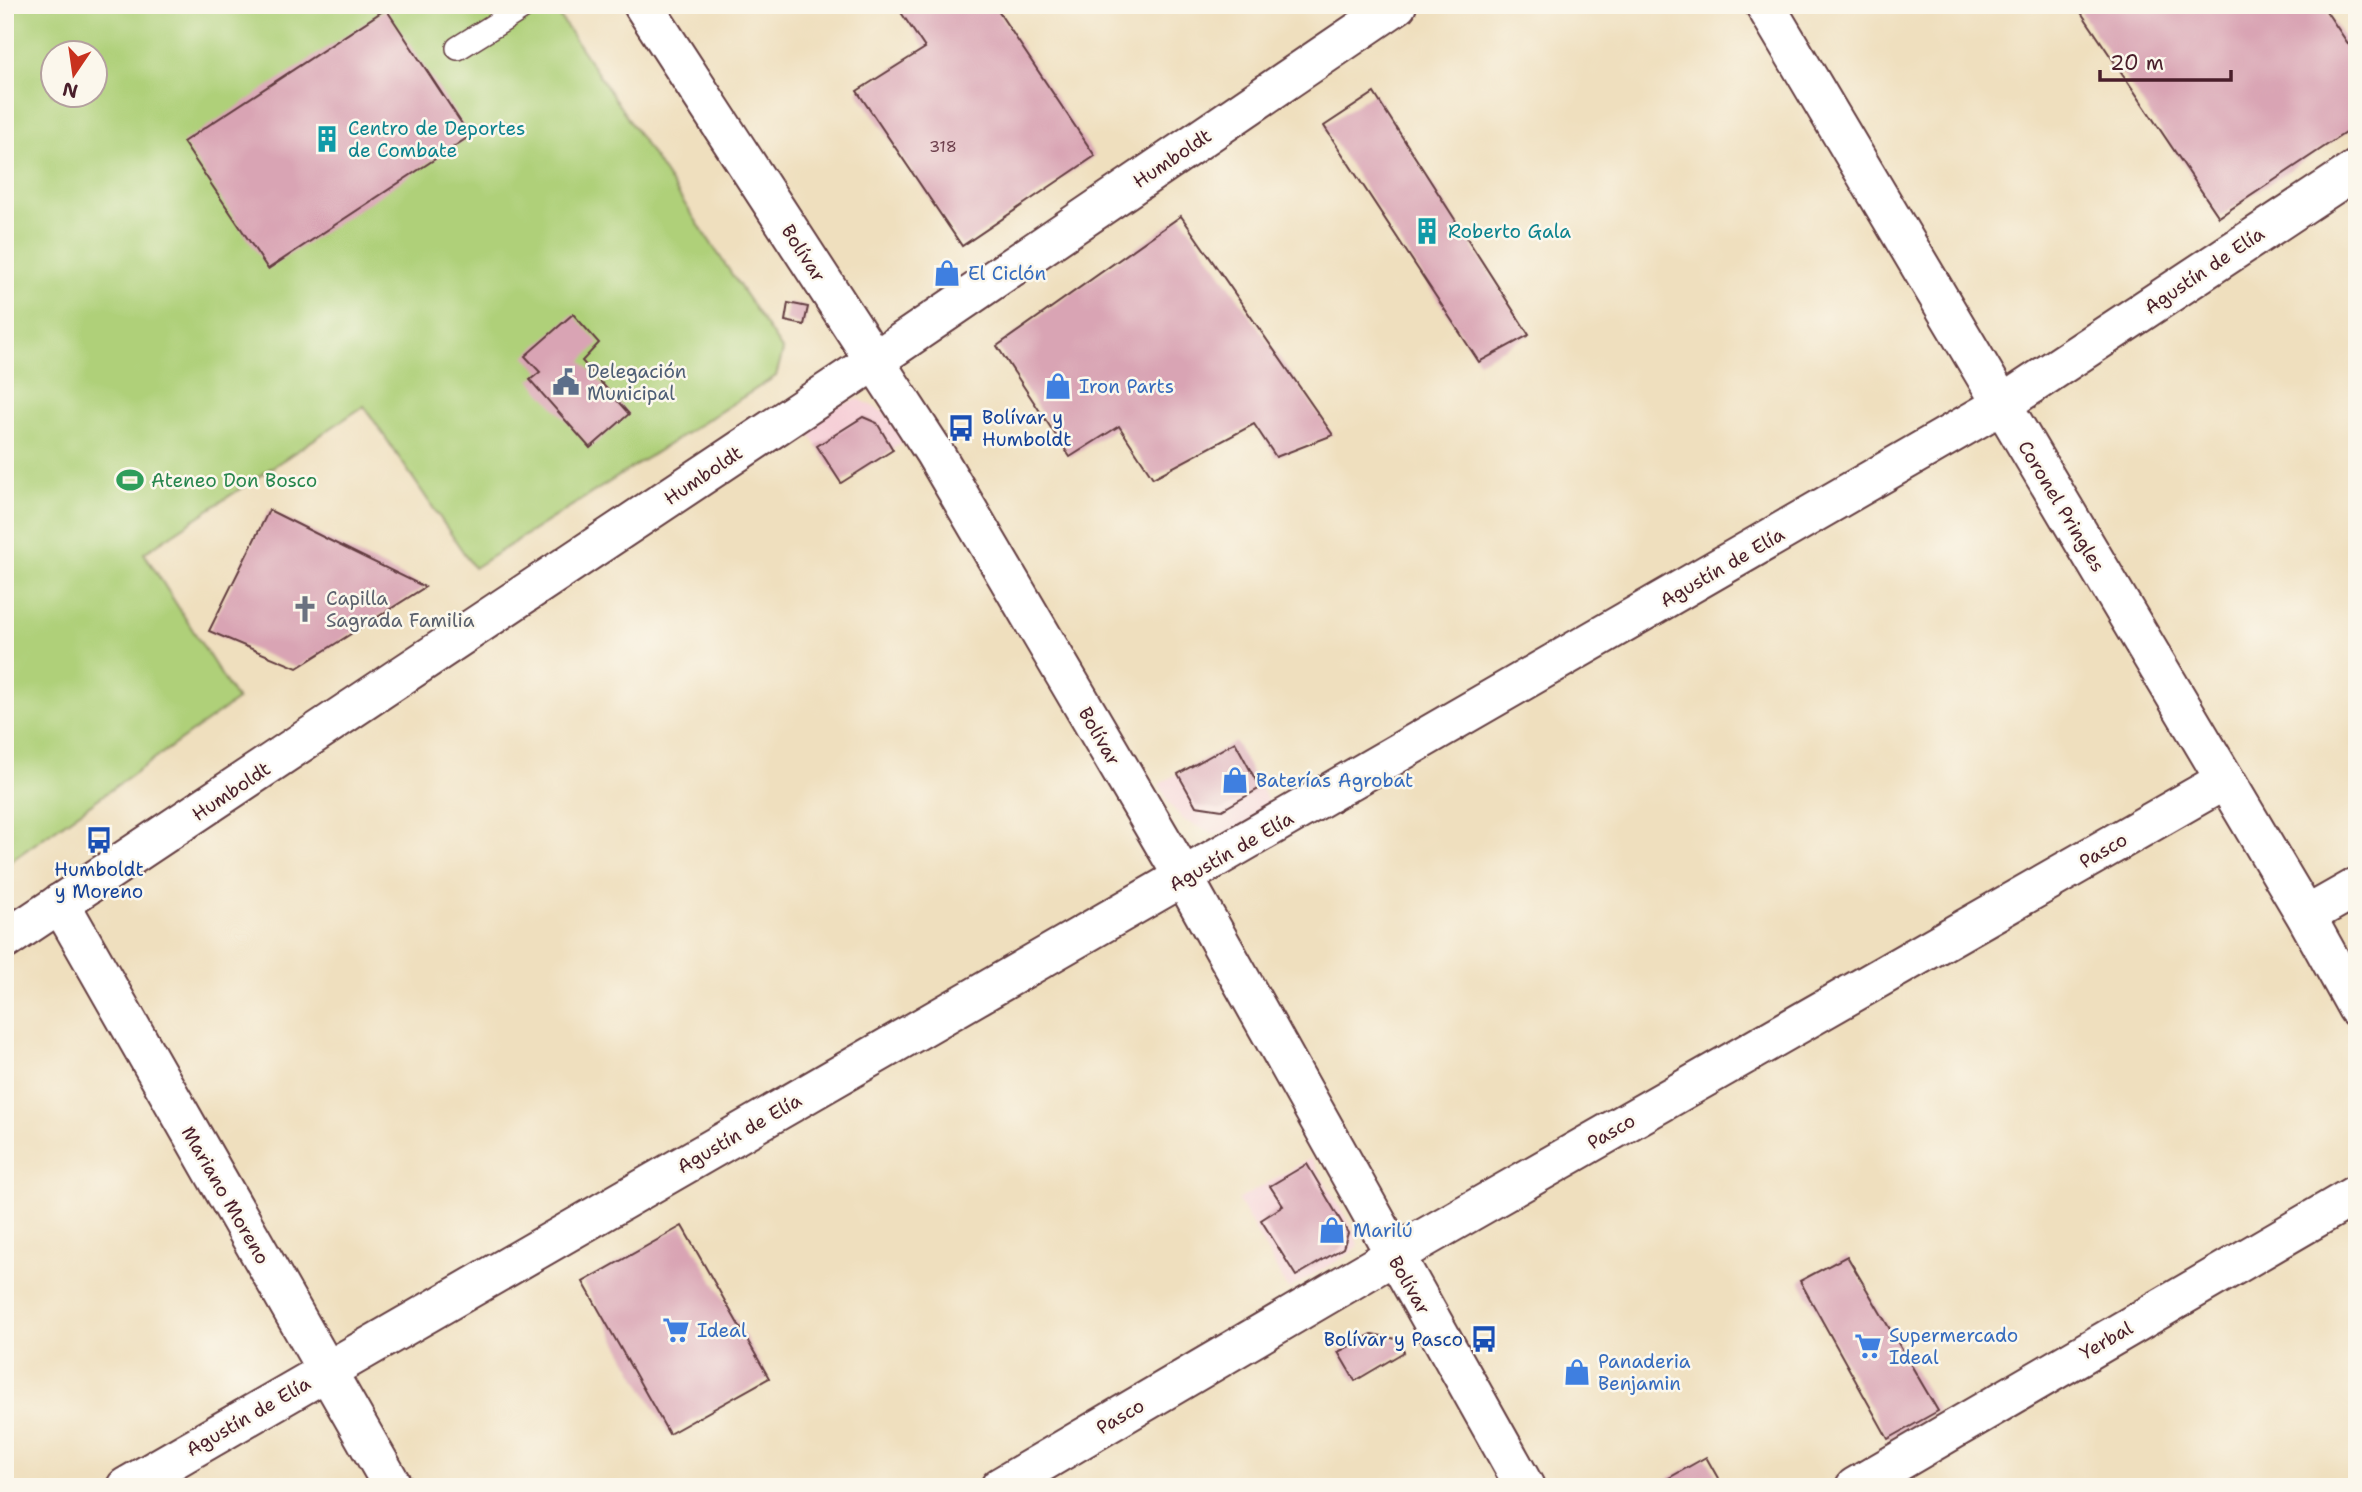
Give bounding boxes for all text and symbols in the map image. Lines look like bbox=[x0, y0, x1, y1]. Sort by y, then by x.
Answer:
north arrow bbox=[38, 38, 108, 108]
scale bar bbox=[2100, 38, 2231, 82]
text: 20 m bbox=[2110, 49, 2164, 77]
text: N bbox=[60, 76, 80, 104]
place label: Centro de Deportes de Combate bbox=[348, 116, 525, 163]
street label: Humboldt bbox=[1128, 123, 1216, 194]
building icon: Centro de Deportes de Combate bbox=[312, 124, 342, 154]
house number: 318 bbox=[929, 136, 957, 157]
building icon: Roberto Gala bbox=[1412, 216, 1442, 246]
place label: Roberto Gala bbox=[1448, 219, 1571, 244]
street label: Bolívar bbox=[776, 220, 831, 287]
street label: Agustín de Elía bbox=[2139, 221, 2269, 320]
shop icon: El Ciclón bbox=[932, 258, 962, 288]
place label: El Ciclón bbox=[968, 261, 1046, 286]
place label: Delegación Municipal bbox=[587, 359, 686, 406]
public building icon: Delegación Municipal bbox=[551, 367, 581, 397]
shop icon: Iron Parts bbox=[1043, 371, 1073, 401]
place label: Iron Parts bbox=[1079, 374, 1174, 399]
place label: Bolívar y Humboldt bbox=[982, 405, 1071, 452]
bus stop icon: Bolívar y Humboldt bbox=[946, 413, 976, 443]
street label: Coronel Pringles bbox=[2012, 436, 2111, 577]
street label: Humboldt bbox=[659, 440, 747, 511]
sports icon: Ateneo Don Bosco bbox=[115, 465, 145, 495]
place label: Ateneo Don Bosco bbox=[151, 468, 317, 493]
street label: Agustín de Elía bbox=[1656, 522, 1789, 613]
place label: Capilla Sagrada Familia bbox=[326, 586, 475, 633]
church icon: Capilla Sagrada Familia bbox=[290, 594, 320, 624]
street label: Bolívar bbox=[1073, 702, 1126, 770]
street label: Humboldt bbox=[187, 756, 275, 827]
shop icon: Baterías Agrobat bbox=[1220, 765, 1250, 795]
place label: Baterías Agrobat bbox=[1256, 768, 1413, 793]
street label: Agustín de Elía bbox=[1165, 806, 1298, 897]
bus stop icon: Humboldt y Moreno bbox=[84, 825, 114, 855]
street label: Pasco bbox=[2075, 827, 2132, 874]
place label: Humboldt y Moreno bbox=[54, 857, 144, 904]
street label: Agustín de Elía bbox=[673, 1088, 806, 1179]
street label: Pasco bbox=[1583, 1108, 1640, 1155]
street label: Mariano Moreno bbox=[176, 1122, 275, 1269]
shop icon: Marilú bbox=[1317, 1215, 1347, 1245]
place label: Marilú bbox=[1353, 1218, 1413, 1243]
street label: Bolívar bbox=[1383, 1251, 1436, 1319]
supermarket icon: Ideal bbox=[661, 1315, 691, 1345]
street label: Yerbal bbox=[2075, 1315, 2137, 1365]
place label: Ideal bbox=[697, 1318, 747, 1343]
place label: Supermercado Ideal bbox=[1889, 1323, 2018, 1370]
bus stop icon: Bolívar y Pasco bbox=[1469, 1324, 1499, 1354]
place label: Bolívar y Pasco bbox=[1324, 1327, 1463, 1352]
supermarket icon: Supermercado Ideal bbox=[1853, 1331, 1883, 1361]
place label: Panaderia Benjamin bbox=[1598, 1349, 1691, 1396]
shop icon: Panaderia Benjamin bbox=[1562, 1357, 1592, 1387]
street label: Agustín de Elía bbox=[182, 1371, 315, 1462]
street label: Pasco bbox=[1092, 1393, 1149, 1440]

